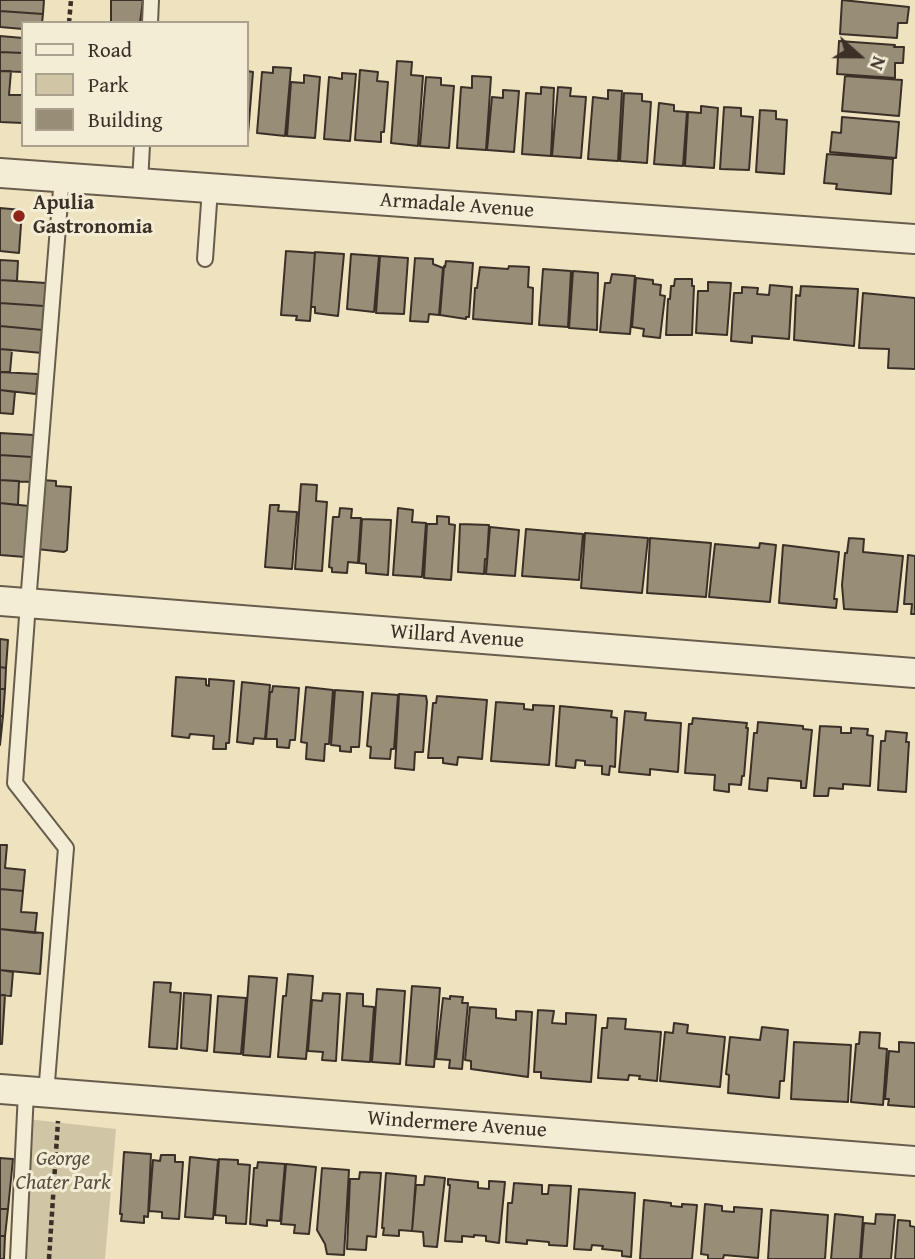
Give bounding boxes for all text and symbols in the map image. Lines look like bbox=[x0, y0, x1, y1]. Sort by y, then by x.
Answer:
legend bbox=[21, 21, 248, 147]
north arrow bbox=[824, 21, 894, 91]
text: Road bbox=[88, 34, 132, 65]
text: N bbox=[863, 53, 894, 74]
text: Park bbox=[88, 69, 129, 100]
text: Building bbox=[88, 104, 162, 135]
street label: Armadale Avenue bbox=[379, 188, 535, 224]
place label: Apulia Gastronomia bbox=[33, 191, 153, 241]
marker: Apulia Gastronomia bbox=[11, 208, 27, 224]
street label: Willard Avenue bbox=[389, 620, 525, 654]
street label: Windermere Avenue bbox=[367, 1106, 547, 1144]
park label: George Chater Park bbox=[15, 1147, 111, 1197]

